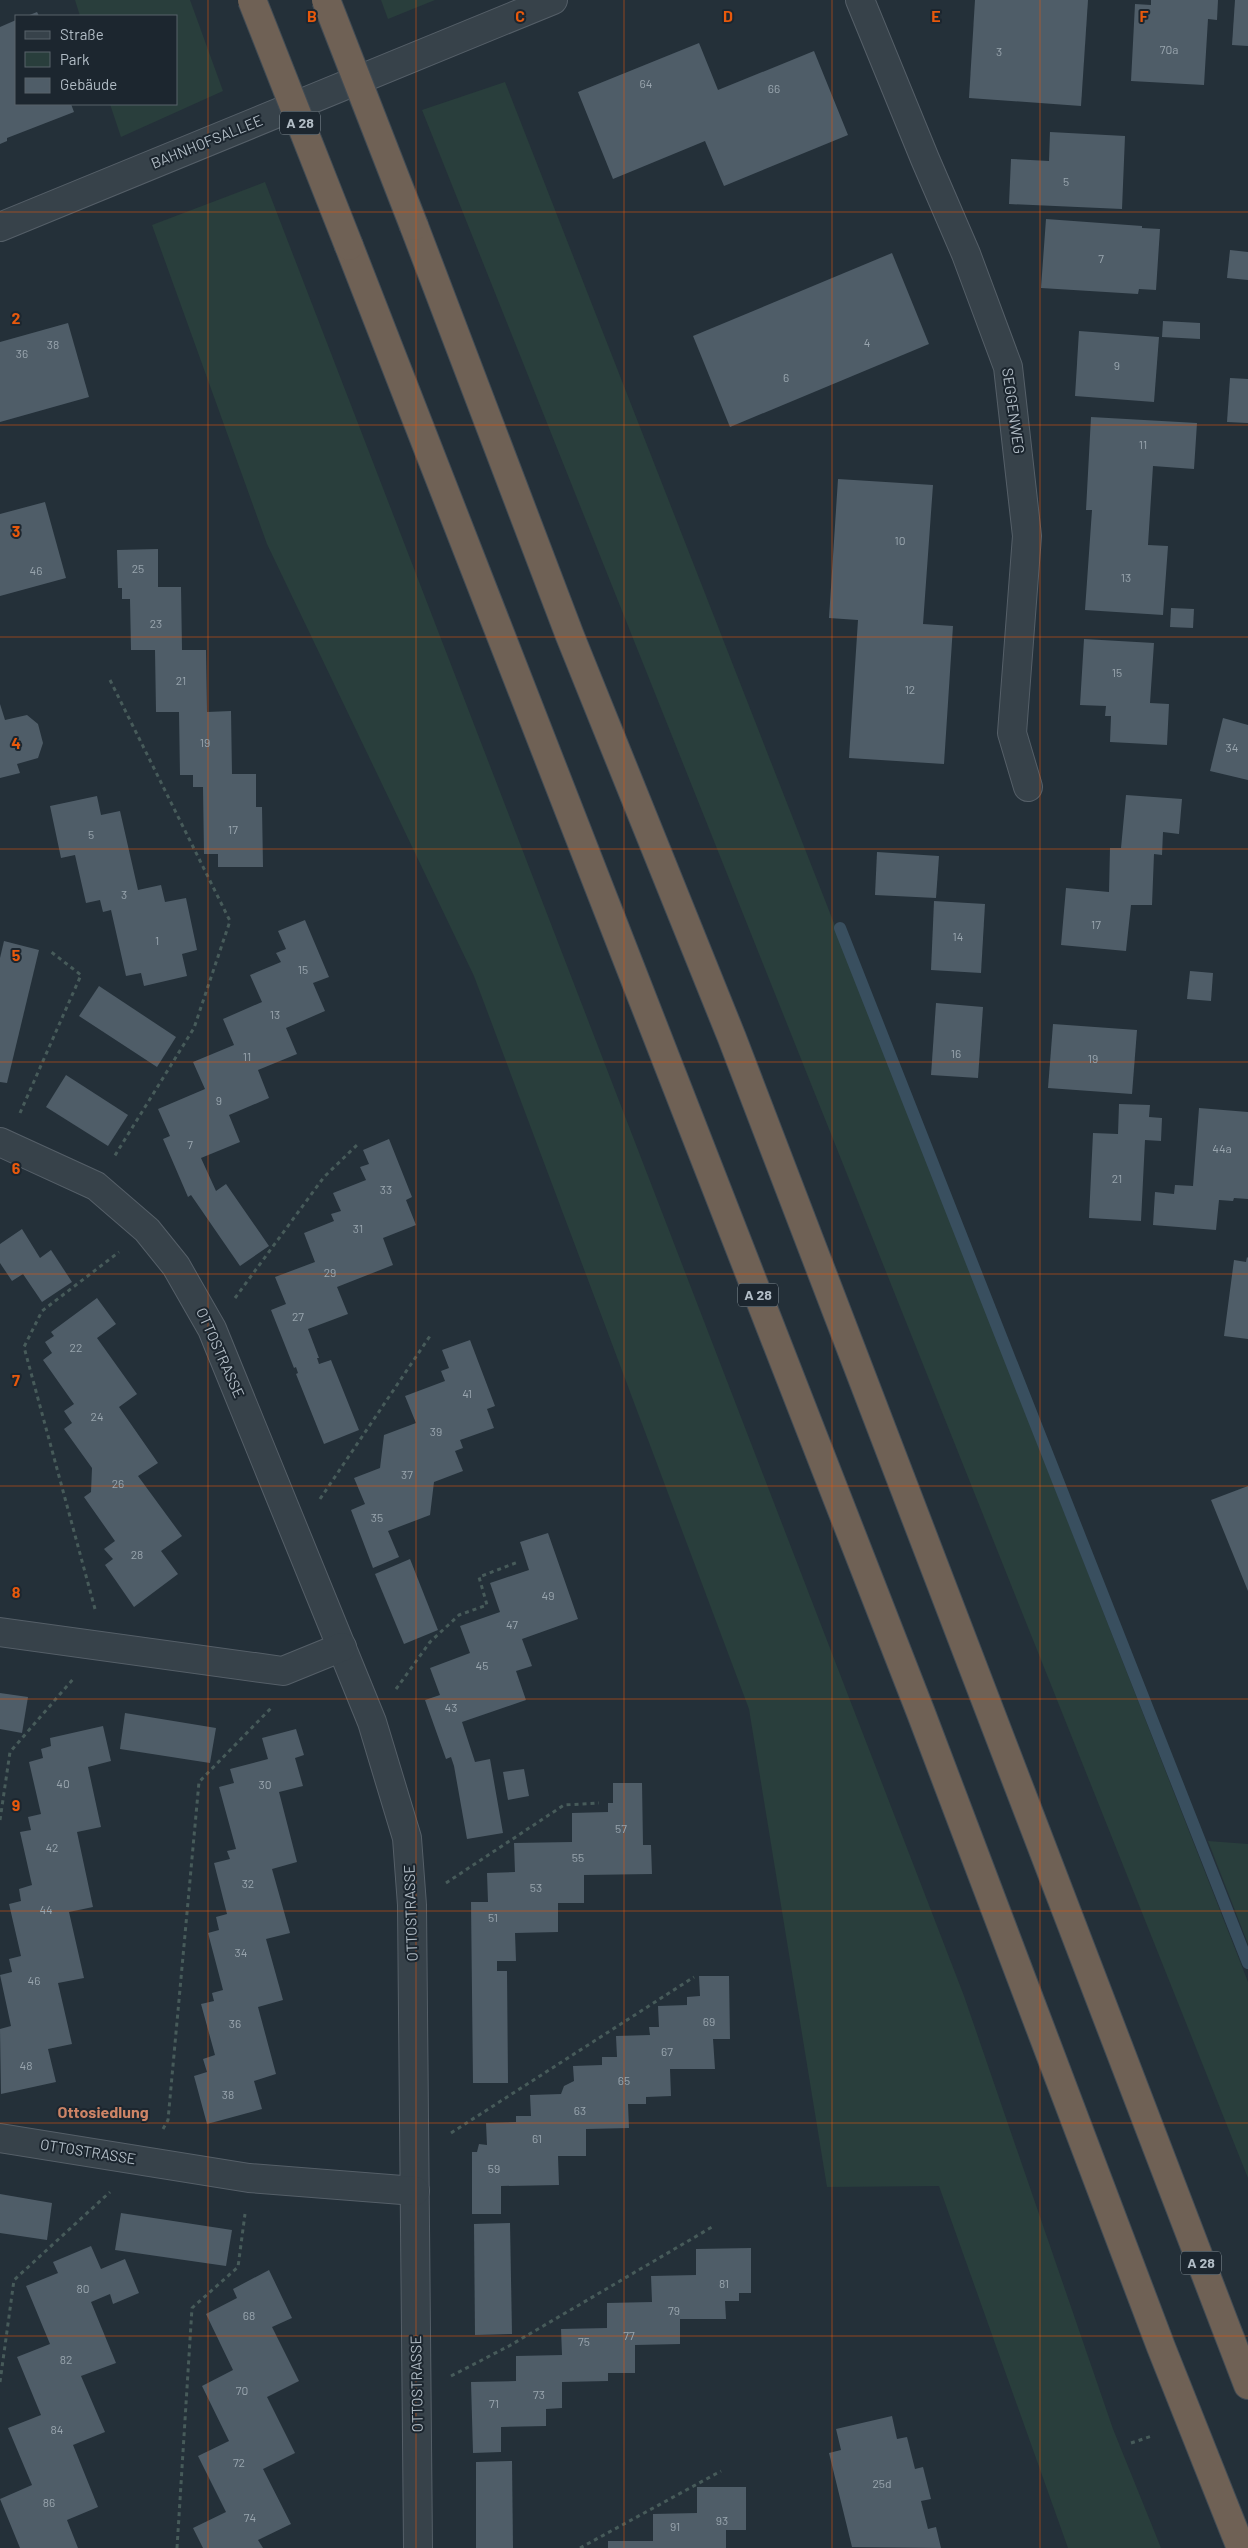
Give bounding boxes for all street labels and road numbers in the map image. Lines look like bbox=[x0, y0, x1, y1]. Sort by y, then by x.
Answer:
street label: BAHNHOFSALLEE bbox=[148, 110, 265, 172]
road number: A 28 bbox=[280, 112, 320, 134]
street label: SEGGENWEG bbox=[999, 367, 1029, 455]
road number: A 28 bbox=[738, 1284, 778, 1306]
street label: OTTOSTRASSE bbox=[193, 1305, 249, 1400]
street label: OTTOSTRASSE bbox=[399, 1864, 421, 1962]
street label: OTTOSTRASSE bbox=[39, 2135, 137, 2167]
road number: A 28 bbox=[1181, 2252, 1221, 2274]
street label: OTTOSTRASSE bbox=[406, 2335, 426, 2433]

